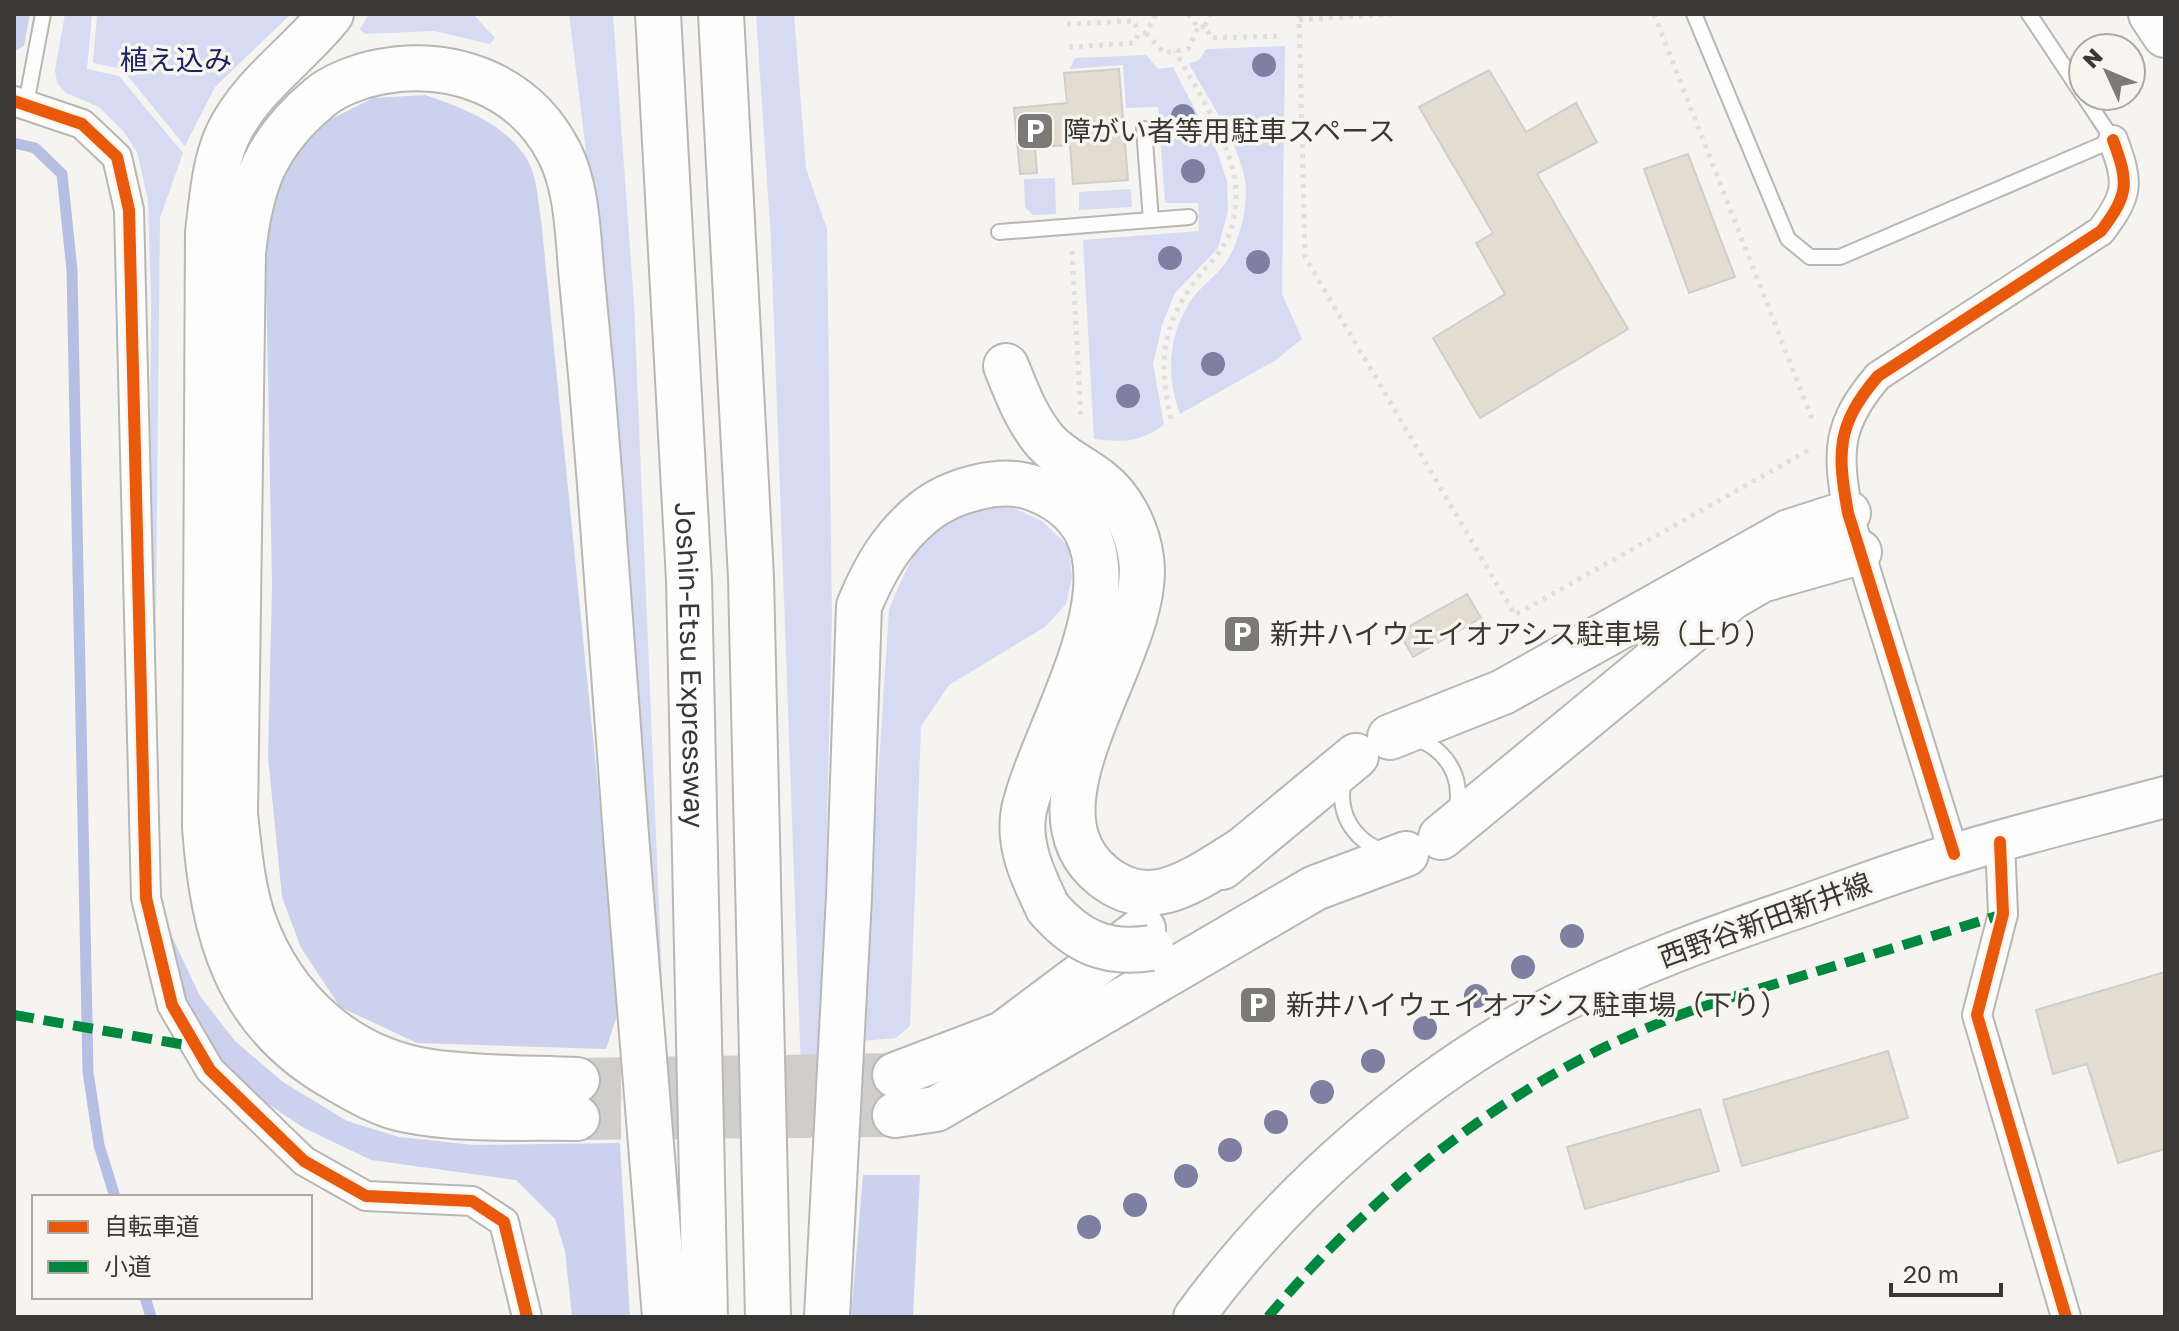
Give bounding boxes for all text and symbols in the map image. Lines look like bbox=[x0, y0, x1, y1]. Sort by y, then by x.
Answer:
north arrow bbox=[2067, 32, 2147, 112]
text: N bbox=[2077, 42, 2108, 73]
park label: 植え込み bbox=[120, 43, 232, 76]
parking icon: 障がい者等用駐車スペース bbox=[1014, 110, 1056, 152]
place label: 障がい者等用駐車スペース bbox=[1063, 114, 1396, 147]
street label: Joshin-Etsu Expressway bbox=[669, 501, 711, 829]
parking icon: 新井ハイウェイオアシス駐車場（上り） bbox=[1221, 613, 1263, 655]
place label: 新井ハイウェイオアシス駐車場（上り） bbox=[1270, 617, 1772, 650]
street label: 西野谷新田新井線 bbox=[1654, 866, 1876, 973]
parking icon: 新井ハイウェイオアシス駐車場（下り） bbox=[1237, 984, 1279, 1026]
place label: 新井ハイウェイオアシス駐車場（下り） bbox=[1286, 988, 1788, 1021]
legend bbox=[32, 1195, 312, 1299]
text: 自転車道 bbox=[104, 1211, 200, 1240]
scale bar bbox=[1891, 1247, 2001, 1297]
text: 小道 bbox=[104, 1251, 152, 1280]
text: 20 m bbox=[1903, 1259, 1959, 1288]

